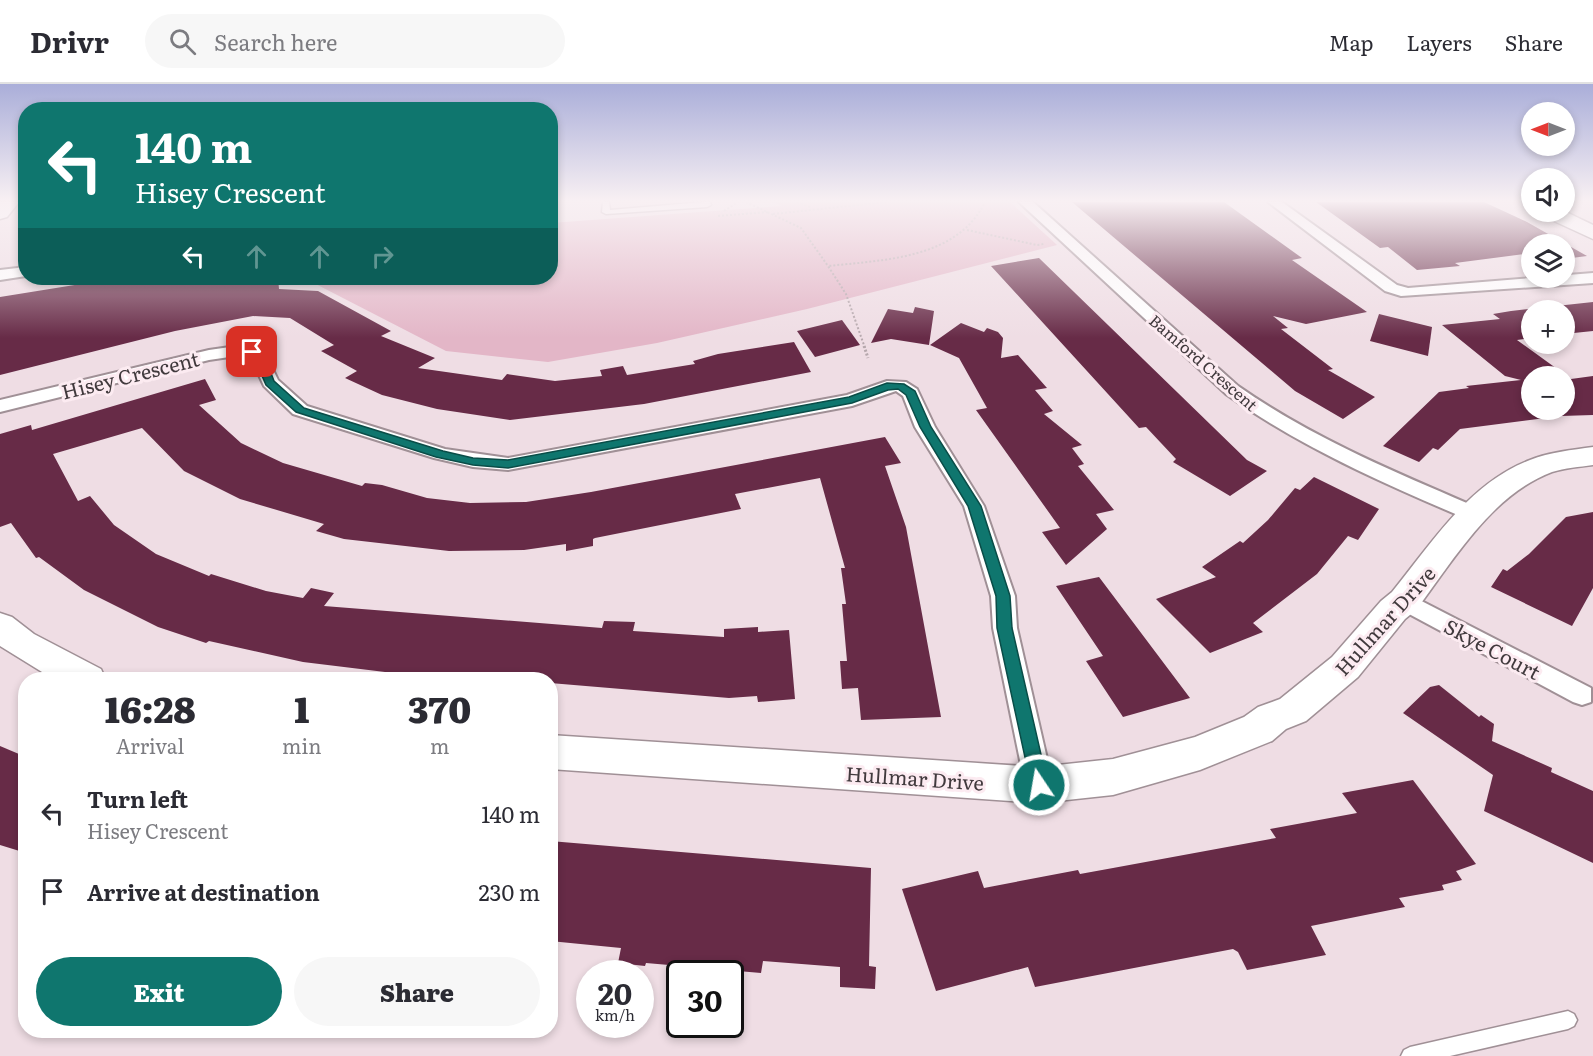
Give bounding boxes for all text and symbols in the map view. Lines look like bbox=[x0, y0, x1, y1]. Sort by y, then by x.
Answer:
search box bbox=[145, 14, 565, 68]
text: Drivr bbox=[30, 20, 109, 62]
icon: search bbox=[166, 25, 199, 58]
text: Search here bbox=[214, 25, 337, 58]
text: Map bbox=[1329, 26, 1374, 57]
text: Layers bbox=[1407, 26, 1472, 57]
text: Share bbox=[1505, 26, 1563, 57]
north arrow bbox=[1521, 102, 1575, 156]
map controls bbox=[1521, 102, 1575, 420]
text: 140 m bbox=[135, 114, 252, 176]
icon: left bbox=[36, 126, 114, 204]
button: sound bbox=[1521, 168, 1575, 222]
text: Hisey Crescent bbox=[135, 171, 326, 211]
button: layers bbox=[1521, 234, 1575, 288]
icon: left bbox=[177, 240, 210, 273]
icon: ahead bbox=[240, 240, 273, 273]
icon: ahead bbox=[303, 240, 336, 273]
icon: right bbox=[366, 240, 399, 273]
button: + bbox=[1521, 300, 1575, 354]
street label: Bamford Crescent bbox=[1145, 308, 1264, 416]
pin bbox=[226, 326, 277, 377]
icon: arrive bbox=[235, 335, 268, 368]
street label: Hisey Crescent bbox=[58, 342, 202, 406]
button: − bbox=[1521, 366, 1575, 420]
street label: Hullmar Drive bbox=[1327, 559, 1441, 681]
street label: Skye Court bbox=[1439, 610, 1547, 686]
text: 16:28 bbox=[105, 681, 195, 734]
text: 1 bbox=[294, 681, 309, 734]
text: 370 bbox=[408, 681, 471, 734]
text: Arrival bbox=[116, 730, 184, 760]
text: min bbox=[282, 730, 321, 760]
text: m bbox=[430, 730, 449, 760]
position arrow bbox=[1007, 753, 1071, 817]
street label: Hullmar Drive bbox=[845, 757, 985, 797]
text: Turn left bbox=[87, 782, 188, 815]
icon: left bbox=[36, 797, 69, 830]
text: 140 m bbox=[481, 797, 540, 830]
text: Hisey Crescent bbox=[87, 815, 228, 845]
icon: arrive bbox=[36, 875, 69, 908]
text: Arrive at destination bbox=[87, 875, 320, 908]
text: 230 m bbox=[478, 875, 540, 908]
button: Exit bbox=[36, 957, 282, 1026]
button: Share bbox=[294, 957, 540, 1026]
speed limit sign: 30 bbox=[666, 960, 744, 1038]
text: 20 bbox=[598, 970, 632, 1014]
text: km/h bbox=[595, 1003, 635, 1026]

